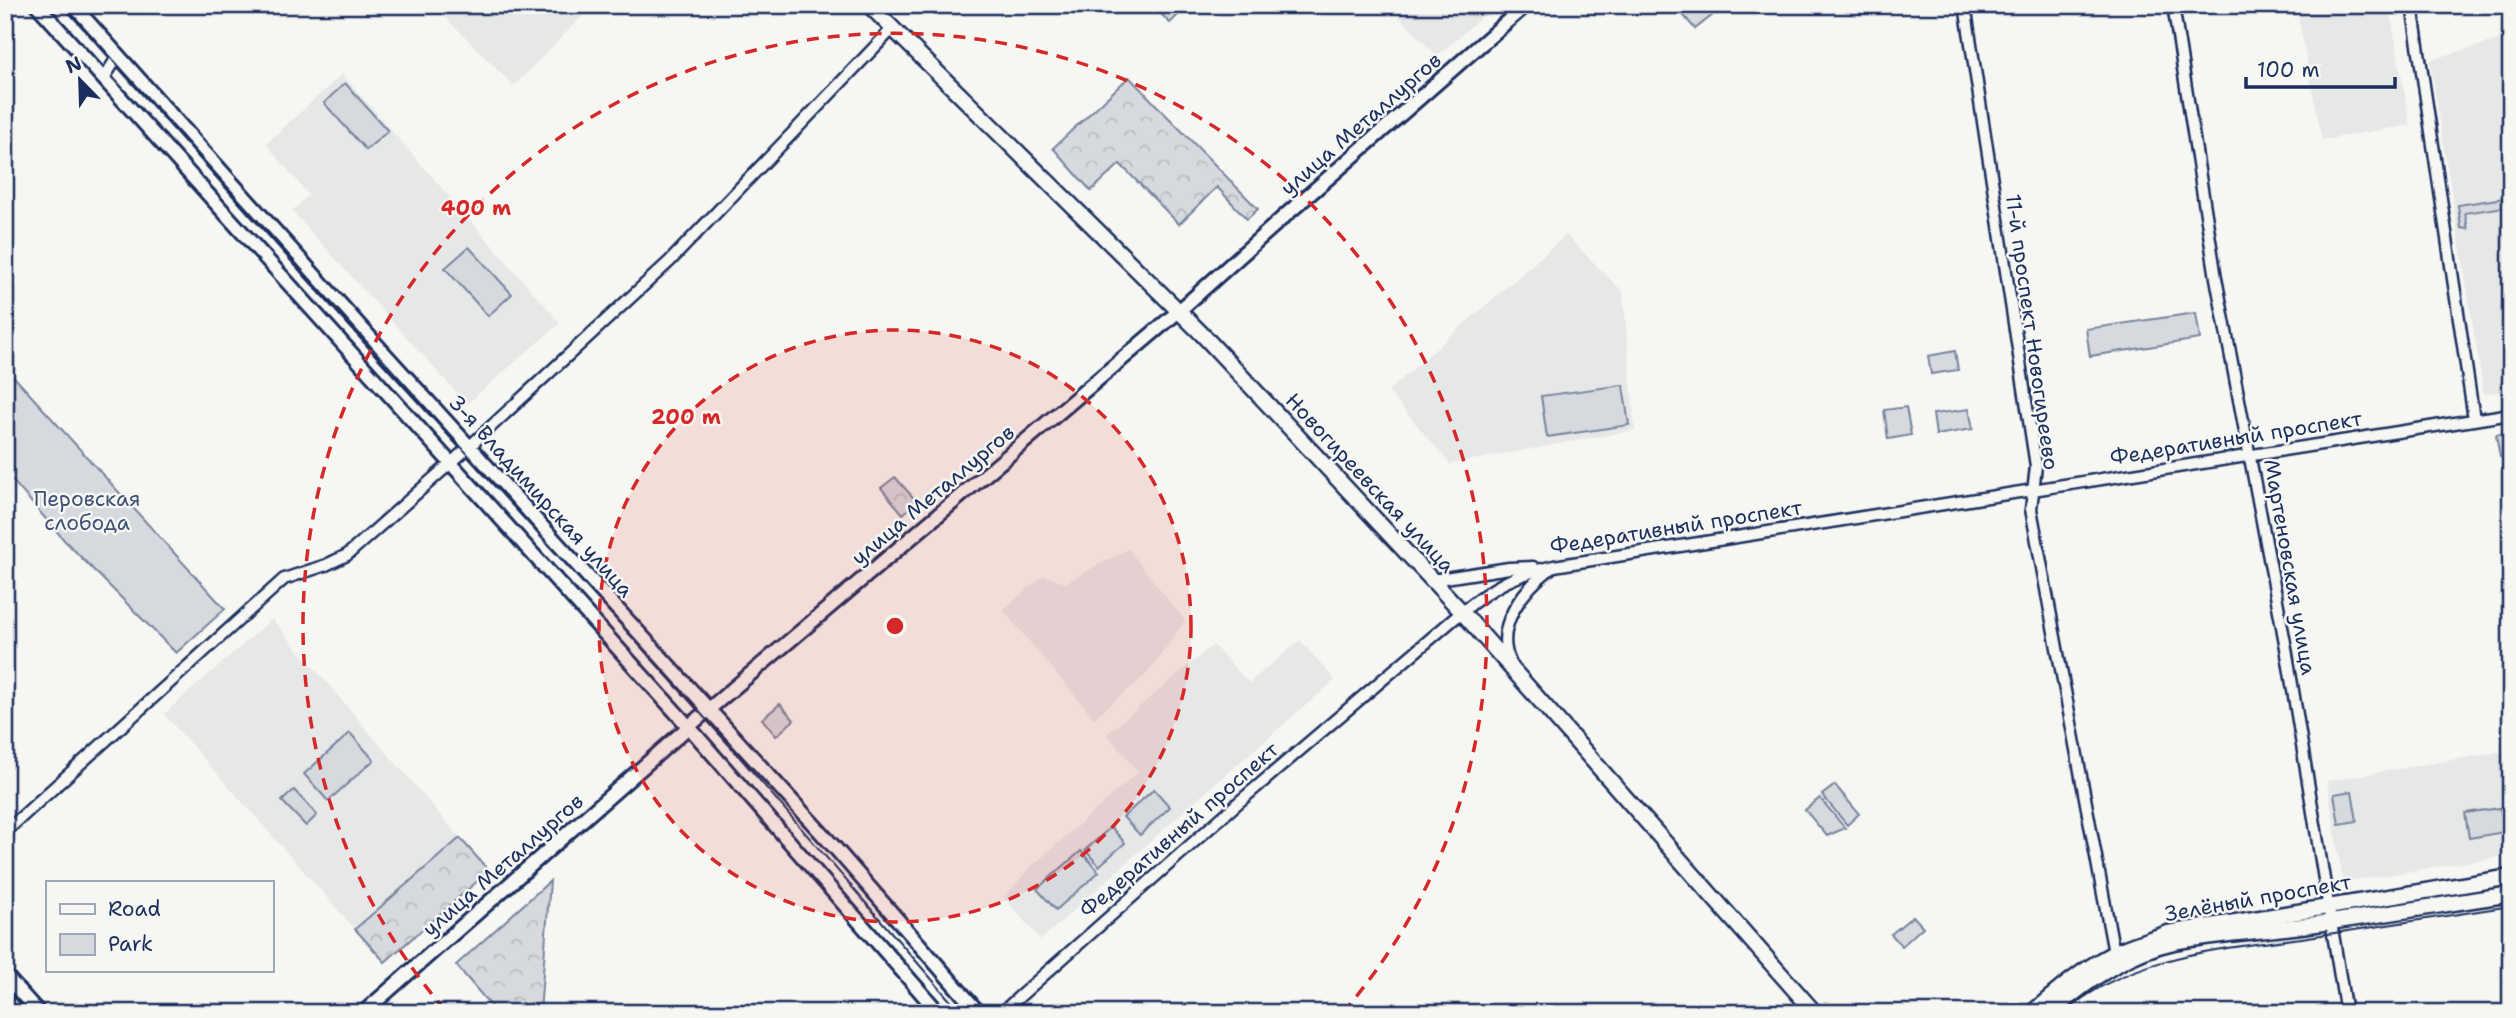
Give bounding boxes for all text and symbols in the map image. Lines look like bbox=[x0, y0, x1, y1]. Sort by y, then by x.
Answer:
north arrow bbox=[46, 46, 116, 116]
street label: улица Металлургов bbox=[1275, 46, 1447, 202]
scale bar bbox=[2246, 46, 2395, 90]
text: N bbox=[62, 50, 85, 79]
text: 100 m bbox=[2257, 56, 2320, 84]
street label: 11-й проспект Новогиреево bbox=[1999, 192, 2065, 472]
text: 400 m bbox=[441, 194, 511, 222]
street label: Новогиреевская улица bbox=[1279, 387, 1461, 579]
street label: 3-я Владимирская улица bbox=[442, 389, 640, 603]
text: 200 m bbox=[651, 403, 721, 431]
street label: Федеративный проспект bbox=[2108, 404, 2364, 472]
street label: улица Металлургов bbox=[846, 418, 1020, 572]
street label: Мартеновская улица bbox=[2257, 457, 2323, 677]
park label: Перовская слобода bbox=[33, 485, 141, 537]
street label: Федеративный проспект bbox=[1548, 493, 1804, 561]
centre of rings bbox=[883, 614, 907, 638]
street label: Федеративный проспект bbox=[1074, 736, 1285, 924]
street label: улица Металлургов bbox=[417, 787, 589, 943]
street label: Зелёный проспект bbox=[2163, 868, 2354, 928]
legend bbox=[46, 881, 273, 972]
text: Road bbox=[108, 895, 161, 923]
text: Park bbox=[108, 930, 153, 958]

